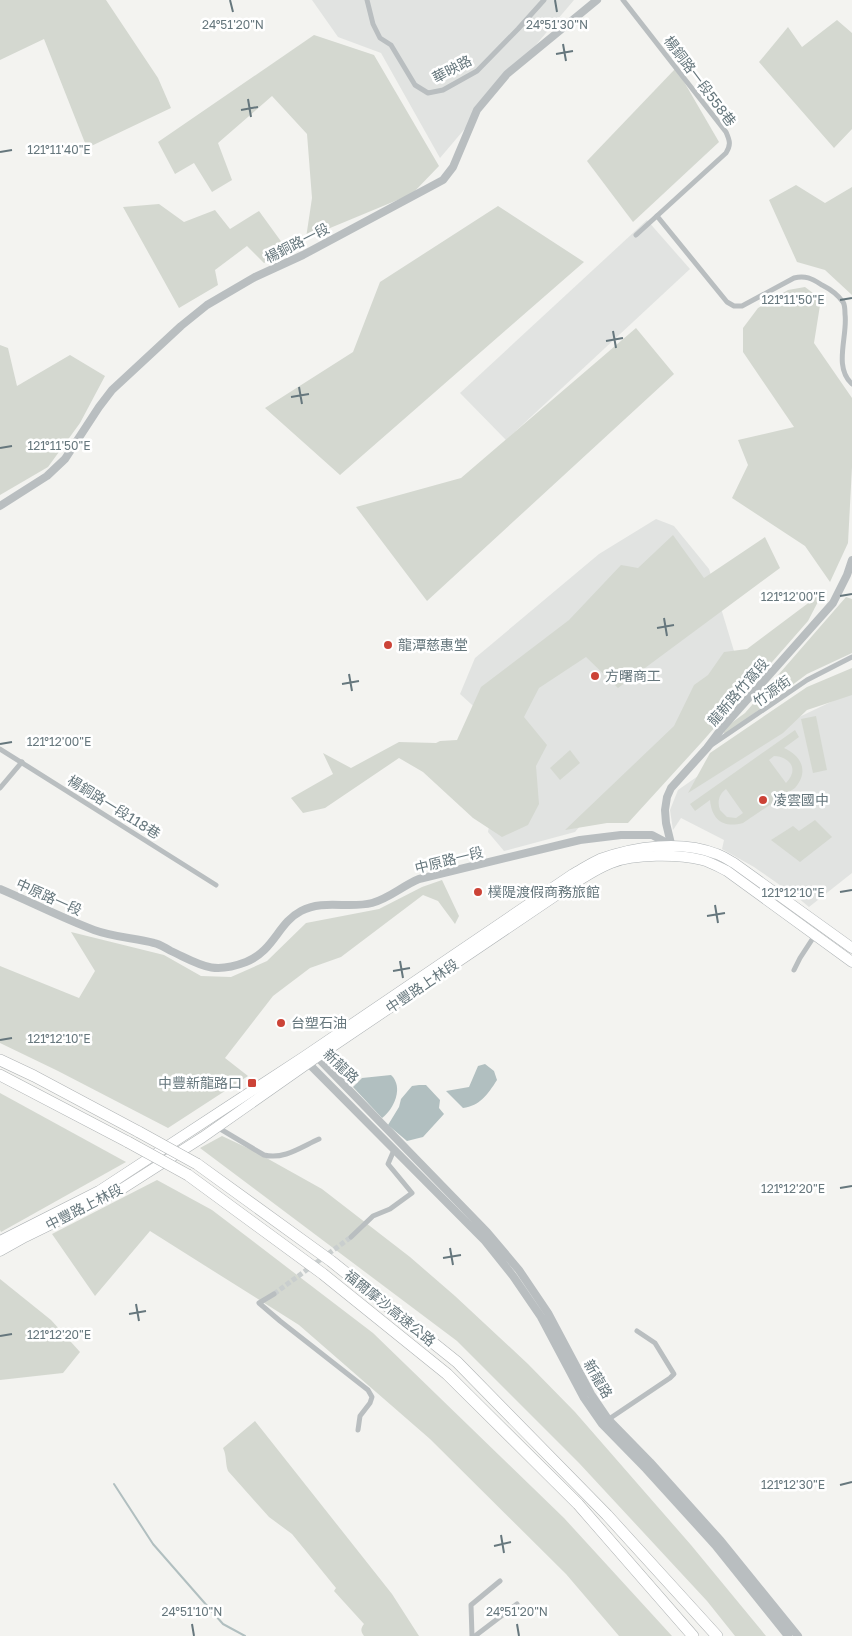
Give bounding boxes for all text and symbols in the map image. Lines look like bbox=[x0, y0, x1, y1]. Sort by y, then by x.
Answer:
text: 24°51'20"N bbox=[202, 17, 264, 32]
text: 24°51'30"N bbox=[526, 17, 588, 32]
street label: 楊銅路一段558巷 bbox=[661, 32, 740, 129]
street label: 華映路 bbox=[429, 51, 474, 86]
text: 121°11'40"E bbox=[27, 142, 91, 157]
street label: 楊銅路一段 bbox=[262, 219, 332, 266]
text: 121°11'50"E bbox=[761, 292, 825, 307]
text: 121°11'50"E bbox=[27, 438, 91, 453]
text: 121°12'00"E bbox=[761, 589, 825, 604]
place label: 龍潭慈惠堂 bbox=[398, 636, 468, 653]
marker: 龍潭慈惠堂 bbox=[382, 639, 394, 651]
street label: 龍新路竹窩段 bbox=[704, 654, 772, 729]
place label: 方曙商工 bbox=[605, 667, 661, 684]
marker: 方曙商工 bbox=[589, 670, 601, 682]
street label: 竹源街 bbox=[750, 672, 794, 710]
text: 121°12'00"E bbox=[27, 734, 91, 749]
street label: 楊銅路一段118巷 bbox=[65, 771, 164, 842]
place label: 凌雲國中 bbox=[773, 791, 829, 808]
marker: 凌雲國中 bbox=[757, 794, 769, 806]
street label: 中原路一段 bbox=[413, 843, 485, 876]
street label: 中原路一段 bbox=[14, 875, 85, 919]
place label: 樸隄渡假商務旅館 bbox=[488, 883, 600, 900]
text: 121°12'10"E bbox=[761, 885, 825, 900]
marker: 樸隄渡假商務旅館 bbox=[472, 886, 484, 898]
street label: 中豐路上林段 bbox=[382, 955, 461, 1016]
place label: 台塑石油 bbox=[291, 1014, 347, 1031]
marker: 台塑石油 bbox=[275, 1017, 287, 1029]
text: 121°12'10"E bbox=[27, 1031, 91, 1046]
street label: 新龍路 bbox=[320, 1045, 362, 1086]
place label: 中豐新龍路口 bbox=[158, 1074, 242, 1091]
marker: 中豐新龍路口 bbox=[246, 1077, 258, 1089]
street label: 中豐路上林段 bbox=[42, 1180, 125, 1233]
text: 121°12'20"E bbox=[761, 1181, 825, 1196]
street label: 福爾摩沙高速公路 bbox=[341, 1266, 439, 1349]
text: 121°12'20"E bbox=[27, 1327, 91, 1342]
street label: 新龍路 bbox=[581, 1356, 616, 1401]
text: 121°12'30"E bbox=[761, 1477, 825, 1492]
text: 24°51'10"N bbox=[162, 1604, 222, 1619]
text: 24°51'20"N bbox=[486, 1604, 548, 1619]

